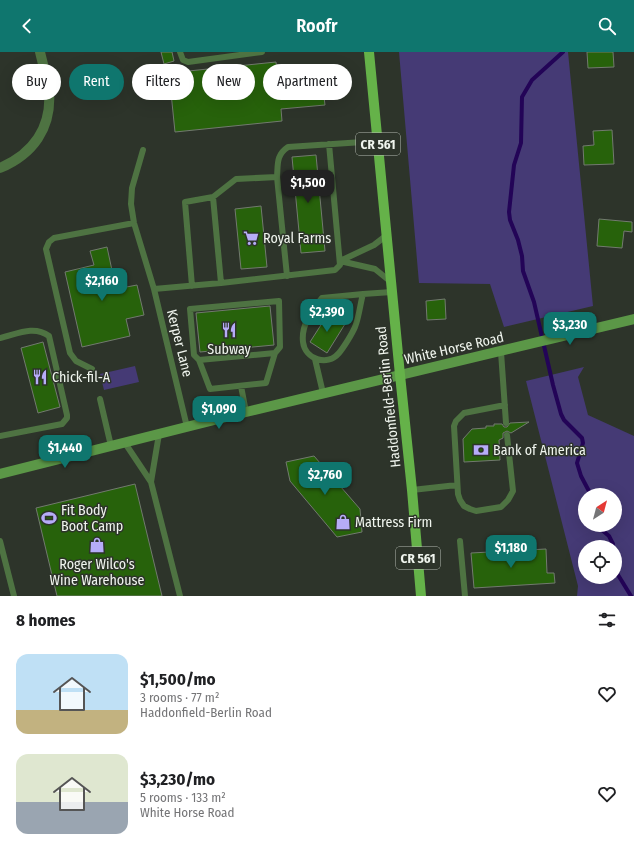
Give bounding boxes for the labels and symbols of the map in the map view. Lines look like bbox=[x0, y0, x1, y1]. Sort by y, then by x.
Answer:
road number: CR 561 bbox=[356, 133, 400, 155]
pin: $1,500 bbox=[275, 170, 341, 204]
supermarket icon: Royal Farms bbox=[242, 229, 260, 247]
place label: Royal Farms bbox=[263, 230, 331, 247]
pin: $2,160 bbox=[69, 268, 135, 302]
pin: $2,390 bbox=[294, 299, 360, 333]
street label: Kerper Lane bbox=[163, 308, 196, 379]
pin: $3,230 bbox=[537, 312, 603, 346]
restaurant icon: Subway bbox=[220, 321, 238, 339]
street label: Haddonfield-Berlin Road bbox=[373, 325, 404, 468]
street label: White Horse Road bbox=[403, 329, 506, 368]
place label: Subway bbox=[207, 341, 252, 358]
restaurant icon: Chick-fil-A bbox=[31, 368, 49, 386]
place label: Chick-fil-A bbox=[52, 369, 111, 386]
pin: $1,090 bbox=[186, 396, 252, 430]
pin: $1,440 bbox=[32, 435, 98, 469]
bank icon: Bank of America bbox=[472, 441, 490, 459]
place label: Bank of America bbox=[493, 442, 586, 459]
pin: $2,760 bbox=[292, 462, 358, 496]
north arrow bbox=[578, 488, 622, 532]
place label: Fit Body Boot Camp bbox=[61, 502, 123, 535]
sports icon: Fit Body Boot Camp bbox=[40, 509, 58, 527]
shop icon: Mattress Firm bbox=[334, 513, 352, 531]
place label: Mattress Firm bbox=[355, 514, 432, 531]
pin: $1,180 bbox=[478, 535, 544, 569]
shop icon: Roger Wilco's Wine Warehouse bbox=[88, 536, 106, 554]
road number: CR 561 bbox=[396, 547, 440, 569]
place label: Roger Wilco's Wine Warehouse bbox=[50, 556, 145, 589]

